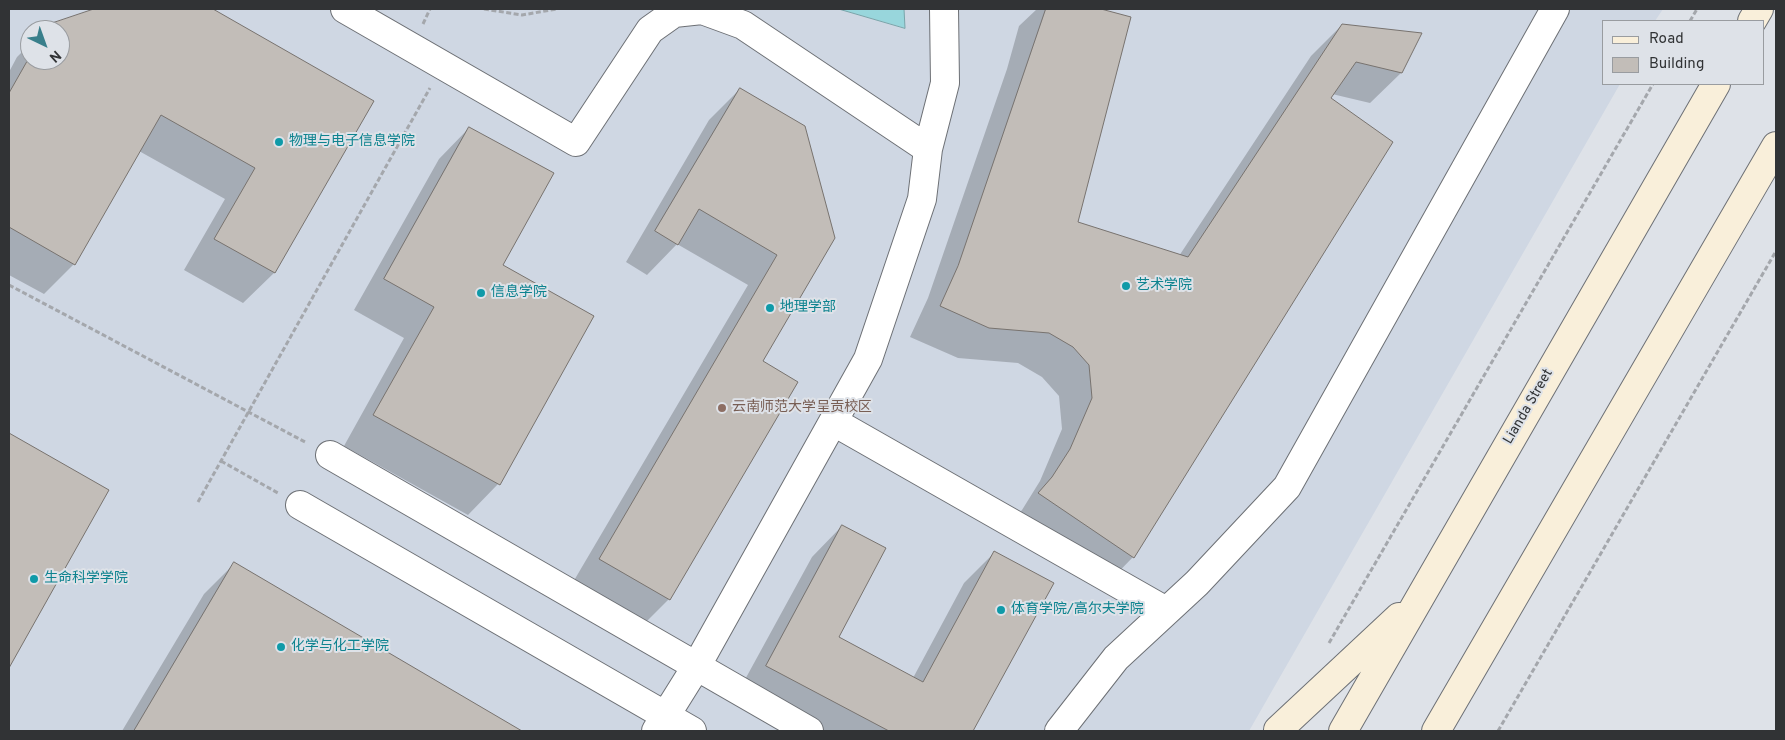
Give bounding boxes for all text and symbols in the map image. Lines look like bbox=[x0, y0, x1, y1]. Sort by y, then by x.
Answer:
north arrow bbox=[20, 20, 70, 70]
legend bbox=[1602, 20, 1765, 85]
text: Road bbox=[1649, 30, 1684, 49]
text: N bbox=[45, 46, 64, 65]
text: Building bbox=[1649, 55, 1704, 74]
place label: 物理与电子信息学院 bbox=[289, 134, 415, 150]
marker: 物理与电子信息学院 bbox=[273, 136, 285, 148]
place label: 艺术学院 bbox=[1136, 278, 1192, 294]
marker: 艺术学院 bbox=[1120, 280, 1132, 292]
place label: 信息学院 bbox=[491, 285, 547, 301]
marker: 信息学院 bbox=[475, 287, 487, 299]
place label: 地理学部 bbox=[780, 300, 836, 316]
marker: 地理学部 bbox=[764, 302, 776, 314]
street label: Lianda Street bbox=[1501, 366, 1557, 448]
place label: 云南师范大学呈贡校区 bbox=[732, 400, 872, 416]
marker: 云南师范大学呈贡校区 bbox=[716, 402, 728, 414]
place label: 生命科学学院 bbox=[44, 571, 128, 587]
marker: 生命科学学院 bbox=[28, 573, 40, 585]
place label: 体育学院/高尔夫学院 bbox=[1011, 602, 1144, 618]
marker: 体育学院/高尔夫学院 bbox=[995, 604, 1007, 616]
place label: 化学与化工学院 bbox=[291, 639, 389, 655]
marker: 化学与化工学院 bbox=[275, 641, 287, 653]

